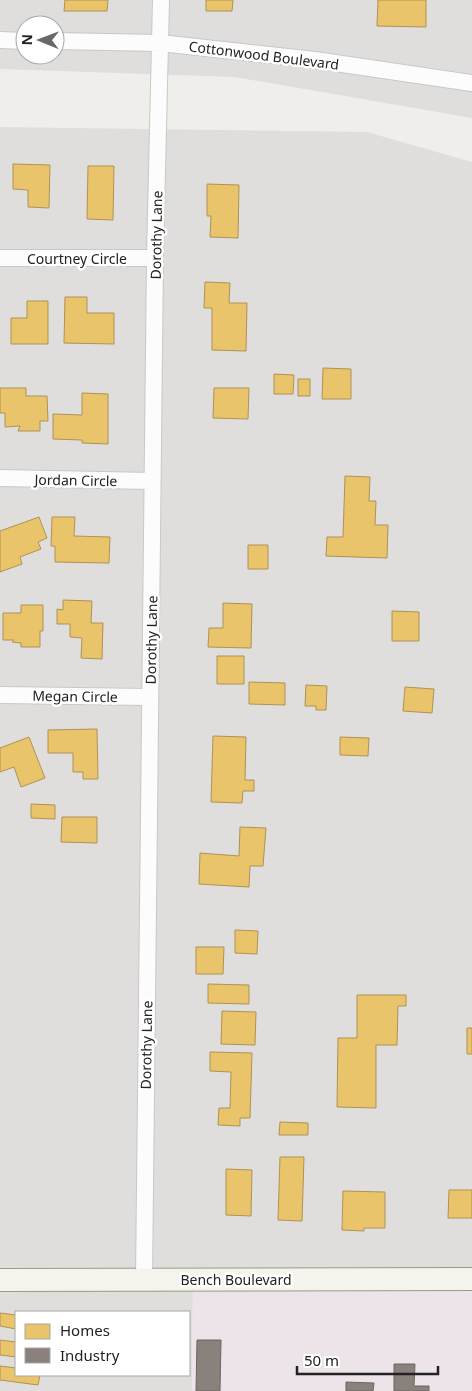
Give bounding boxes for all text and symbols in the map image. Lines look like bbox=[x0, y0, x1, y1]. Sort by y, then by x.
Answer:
north arrow bbox=[15, 15, 65, 65]
text: N bbox=[17, 34, 36, 46]
street label: Cottonwood Boulevard bbox=[188, 36, 340, 74]
street label: Dorothy Lane bbox=[146, 190, 166, 280]
street label: Courtney Circle bbox=[27, 249, 127, 268]
street label: Jordan Circle bbox=[32, 470, 118, 490]
street label: Dorothy Lane bbox=[141, 595, 161, 685]
street label: Megan Circle bbox=[32, 686, 118, 706]
street label: Dorothy Lane bbox=[136, 1000, 156, 1090]
street label: Bench Boulevard bbox=[180, 1270, 292, 1289]
legend bbox=[15, 1311, 190, 1376]
text: Homes bbox=[60, 1320, 110, 1340]
scale bar bbox=[297, 1344, 438, 1376]
text: Industry bbox=[60, 1345, 120, 1365]
text: 50 m bbox=[304, 1350, 339, 1370]

